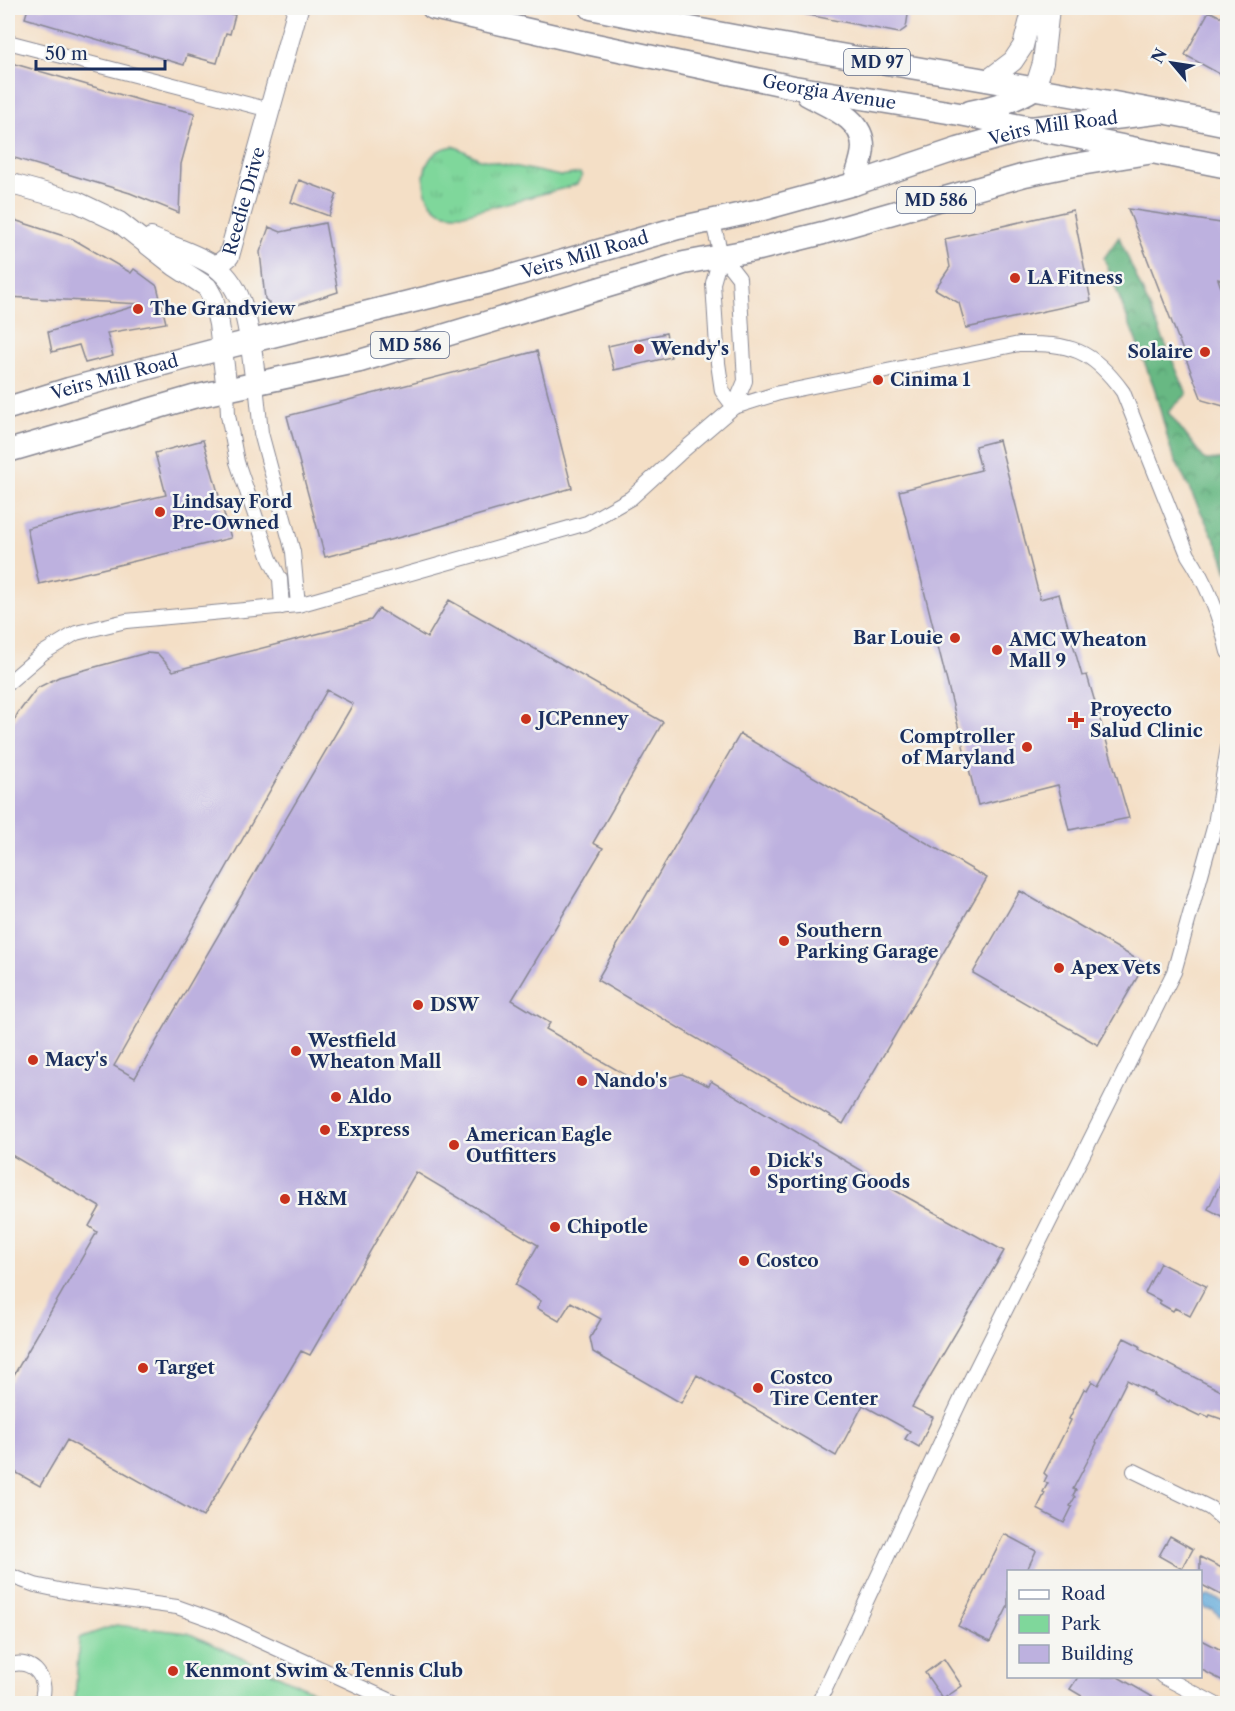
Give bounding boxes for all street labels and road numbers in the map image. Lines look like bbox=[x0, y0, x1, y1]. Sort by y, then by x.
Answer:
road number: MD 97 bbox=[844, 49, 910, 75]
street label: Georgia Avenue bbox=[760, 70, 898, 114]
street label: Veirs Mill Road bbox=[985, 107, 1119, 151]
street label: Reedie Drive bbox=[219, 144, 270, 258]
road number: MD 586 bbox=[897, 187, 975, 213]
street label: Veirs Mill Road bbox=[518, 226, 651, 284]
road number: MD 586 bbox=[371, 332, 449, 358]
street label: Veirs Mill Road bbox=[47, 349, 181, 405]

